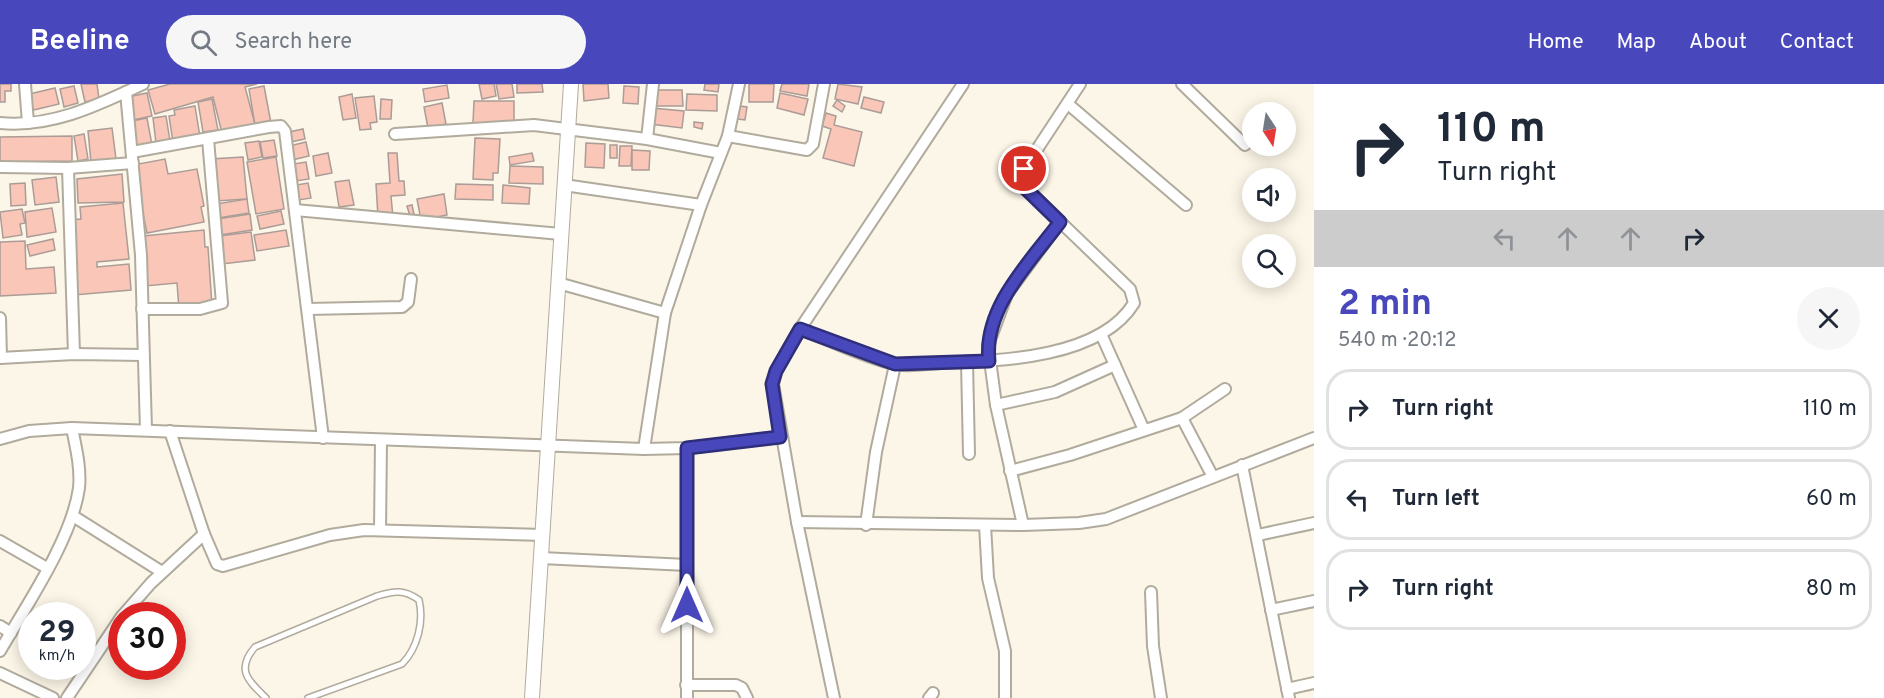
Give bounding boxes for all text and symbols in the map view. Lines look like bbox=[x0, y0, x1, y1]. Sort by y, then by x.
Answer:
search box bbox=[166, 15, 586, 69]
text: Beeline bbox=[30, 24, 130, 60]
icon: search bbox=[187, 26, 220, 59]
text: Search here bbox=[235, 29, 352, 56]
text: Home bbox=[1528, 29, 1584, 56]
text: Map bbox=[1617, 29, 1656, 56]
text: About bbox=[1689, 29, 1747, 56]
text: Contact bbox=[1780, 29, 1854, 56]
north arrow bbox=[1242, 102, 1296, 156]
map controls bbox=[1242, 102, 1296, 288]
text: 110 m bbox=[1437, 104, 1546, 157]
icon: right bbox=[1338, 108, 1416, 186]
pin bbox=[998, 143, 1049, 194]
icon: arrive bbox=[1007, 152, 1040, 185]
text: Turn right bbox=[1437, 156, 1556, 190]
button: sound bbox=[1242, 168, 1296, 222]
icon: left bbox=[1488, 222, 1521, 255]
icon: ahead bbox=[1551, 222, 1584, 255]
icon: ahead bbox=[1614, 222, 1647, 255]
icon: right bbox=[1677, 222, 1710, 255]
button: search bbox=[1242, 234, 1296, 288]
text: 2 min bbox=[1338, 282, 1432, 328]
button: close bbox=[1797, 287, 1860, 350]
text: 540 m · 20:12 bbox=[1338, 328, 1456, 354]
icon: right bbox=[1341, 393, 1374, 426]
text: Turn right bbox=[1392, 396, 1494, 423]
text: 110 m bbox=[1803, 396, 1857, 423]
icon: left bbox=[1341, 483, 1374, 516]
text: Turn left bbox=[1392, 486, 1480, 513]
text: 60 m bbox=[1806, 486, 1857, 513]
position arrow bbox=[655, 573, 719, 637]
icon: right bbox=[1341, 573, 1374, 606]
text: Turn right bbox=[1392, 576, 1494, 603]
text: 80 m bbox=[1806, 576, 1857, 603]
speed limit sign: 30 bbox=[108, 602, 186, 680]
text: 29 bbox=[39, 615, 75, 652]
text: km/h bbox=[39, 647, 75, 666]

